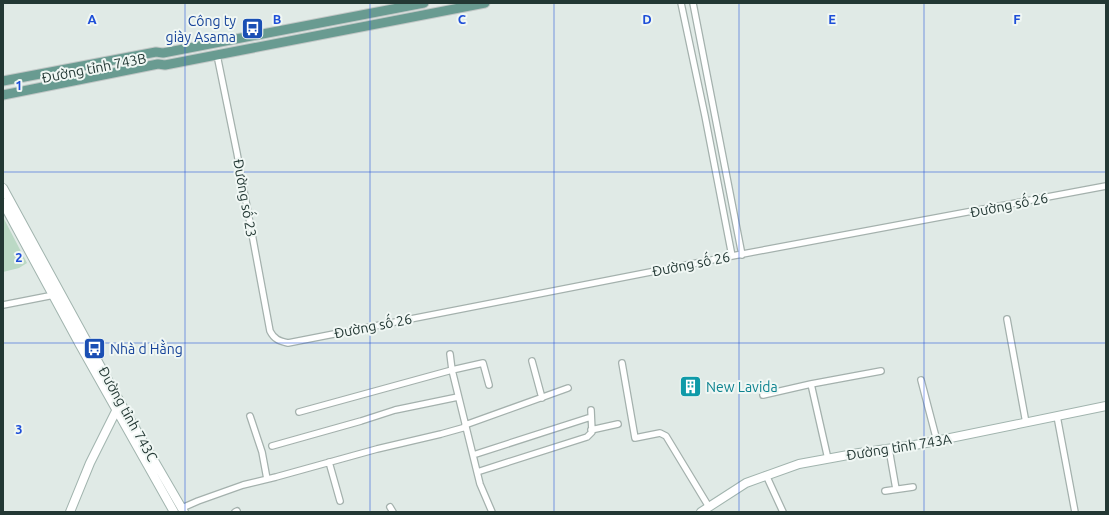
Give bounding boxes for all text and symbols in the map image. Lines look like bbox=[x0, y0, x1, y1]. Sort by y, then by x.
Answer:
text: A bbox=[87, 12, 97, 26]
text: B bbox=[273, 12, 282, 26]
text: C bbox=[458, 12, 467, 26]
text: D bbox=[642, 12, 652, 26]
text: E bbox=[828, 12, 836, 26]
text: F bbox=[1013, 12, 1021, 26]
place label: Công ty giày Asama bbox=[166, 13, 236, 45]
bus stop icon: Công ty giày Asama bbox=[239, 16, 265, 42]
street label: Đường tỉnh 743B bbox=[40, 50, 148, 86]
text: 1 bbox=[15, 78, 23, 92]
street label: Đường số 23 bbox=[230, 157, 262, 238]
street label: Đường số 26 bbox=[968, 187, 1049, 220]
street label: Đường số 26 bbox=[650, 246, 731, 279]
text: 2 bbox=[15, 250, 23, 264]
street label: Đường số 26 bbox=[332, 308, 413, 341]
bus stop icon: Nhà d Hằng bbox=[81, 336, 107, 362]
place label: Nhà d Hằng bbox=[110, 339, 183, 357]
street label: Đường tỉnh 743C bbox=[95, 364, 161, 465]
building icon: New Lavida bbox=[677, 374, 703, 400]
place label: New Lavida bbox=[706, 379, 778, 395]
text: 3 bbox=[15, 422, 23, 436]
street label: Đường tỉnh 743A bbox=[845, 431, 953, 463]

